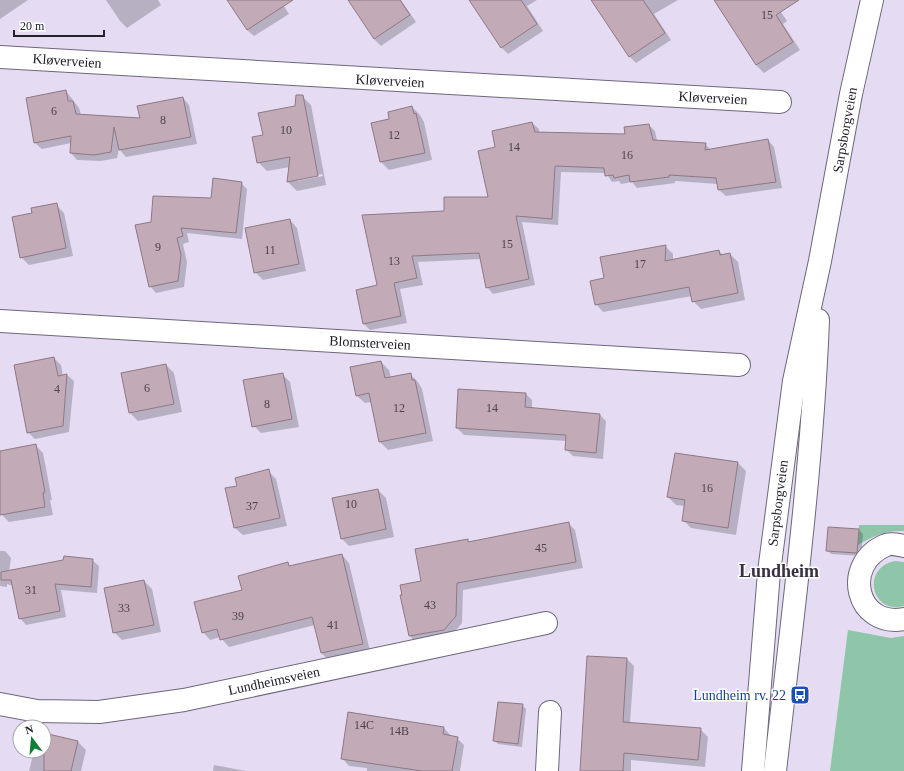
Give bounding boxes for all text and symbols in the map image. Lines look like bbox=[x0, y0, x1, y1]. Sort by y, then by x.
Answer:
house number: 15 bbox=[761, 8, 773, 22]
scale bar bbox=[14, 12, 104, 38]
text: 20 m bbox=[20, 19, 45, 33]
street label: Kløverveien bbox=[32, 51, 102, 71]
street label: Kløverveien bbox=[355, 72, 425, 90]
street label: Sarpsborgveien bbox=[830, 86, 860, 174]
street label: Kløverveien bbox=[678, 89, 748, 107]
house number: 6 bbox=[51, 104, 57, 118]
house number: 8 bbox=[160, 113, 166, 127]
house number: 10 bbox=[280, 123, 292, 137]
house number: 12 bbox=[388, 128, 400, 142]
house number: 14 bbox=[508, 140, 520, 154]
house number: 16 bbox=[621, 148, 633, 162]
house number: 15 bbox=[501, 237, 513, 251]
house number: 9 bbox=[155, 240, 161, 254]
house number: 11 bbox=[264, 243, 276, 257]
house number: 13 bbox=[388, 254, 400, 268]
house number: 17 bbox=[634, 257, 646, 271]
street label: Blomsterveien bbox=[329, 333, 411, 353]
house number: 6 bbox=[144, 381, 150, 395]
house number: 4 bbox=[54, 382, 60, 396]
house number: 8 bbox=[264, 397, 270, 411]
house number: 12 bbox=[393, 401, 405, 415]
house number: 14 bbox=[486, 401, 498, 415]
street label: Sarpsborgveien bbox=[765, 459, 791, 547]
house number: 16 bbox=[701, 481, 713, 495]
house number: 10 bbox=[345, 497, 357, 511]
house number: 37 bbox=[246, 499, 258, 513]
house number: 45 bbox=[535, 541, 547, 555]
district label: Lundheim bbox=[739, 561, 819, 581]
house number: 31 bbox=[25, 583, 37, 597]
house number: 43 bbox=[424, 598, 436, 612]
house number: 33 bbox=[118, 601, 130, 615]
house number: 39 bbox=[232, 609, 244, 623]
house number: 41 bbox=[327, 618, 339, 632]
street label: Lundheimsveien bbox=[227, 664, 321, 698]
bus stop icon: Lundheim rv. 22 bbox=[789, 684, 811, 706]
place label: Lundheim rv. 22 bbox=[693, 688, 786, 703]
house number: 14C bbox=[354, 718, 374, 732]
north arrow bbox=[12, 719, 52, 759]
text: N bbox=[24, 723, 35, 736]
house number: 14B bbox=[389, 724, 409, 738]

